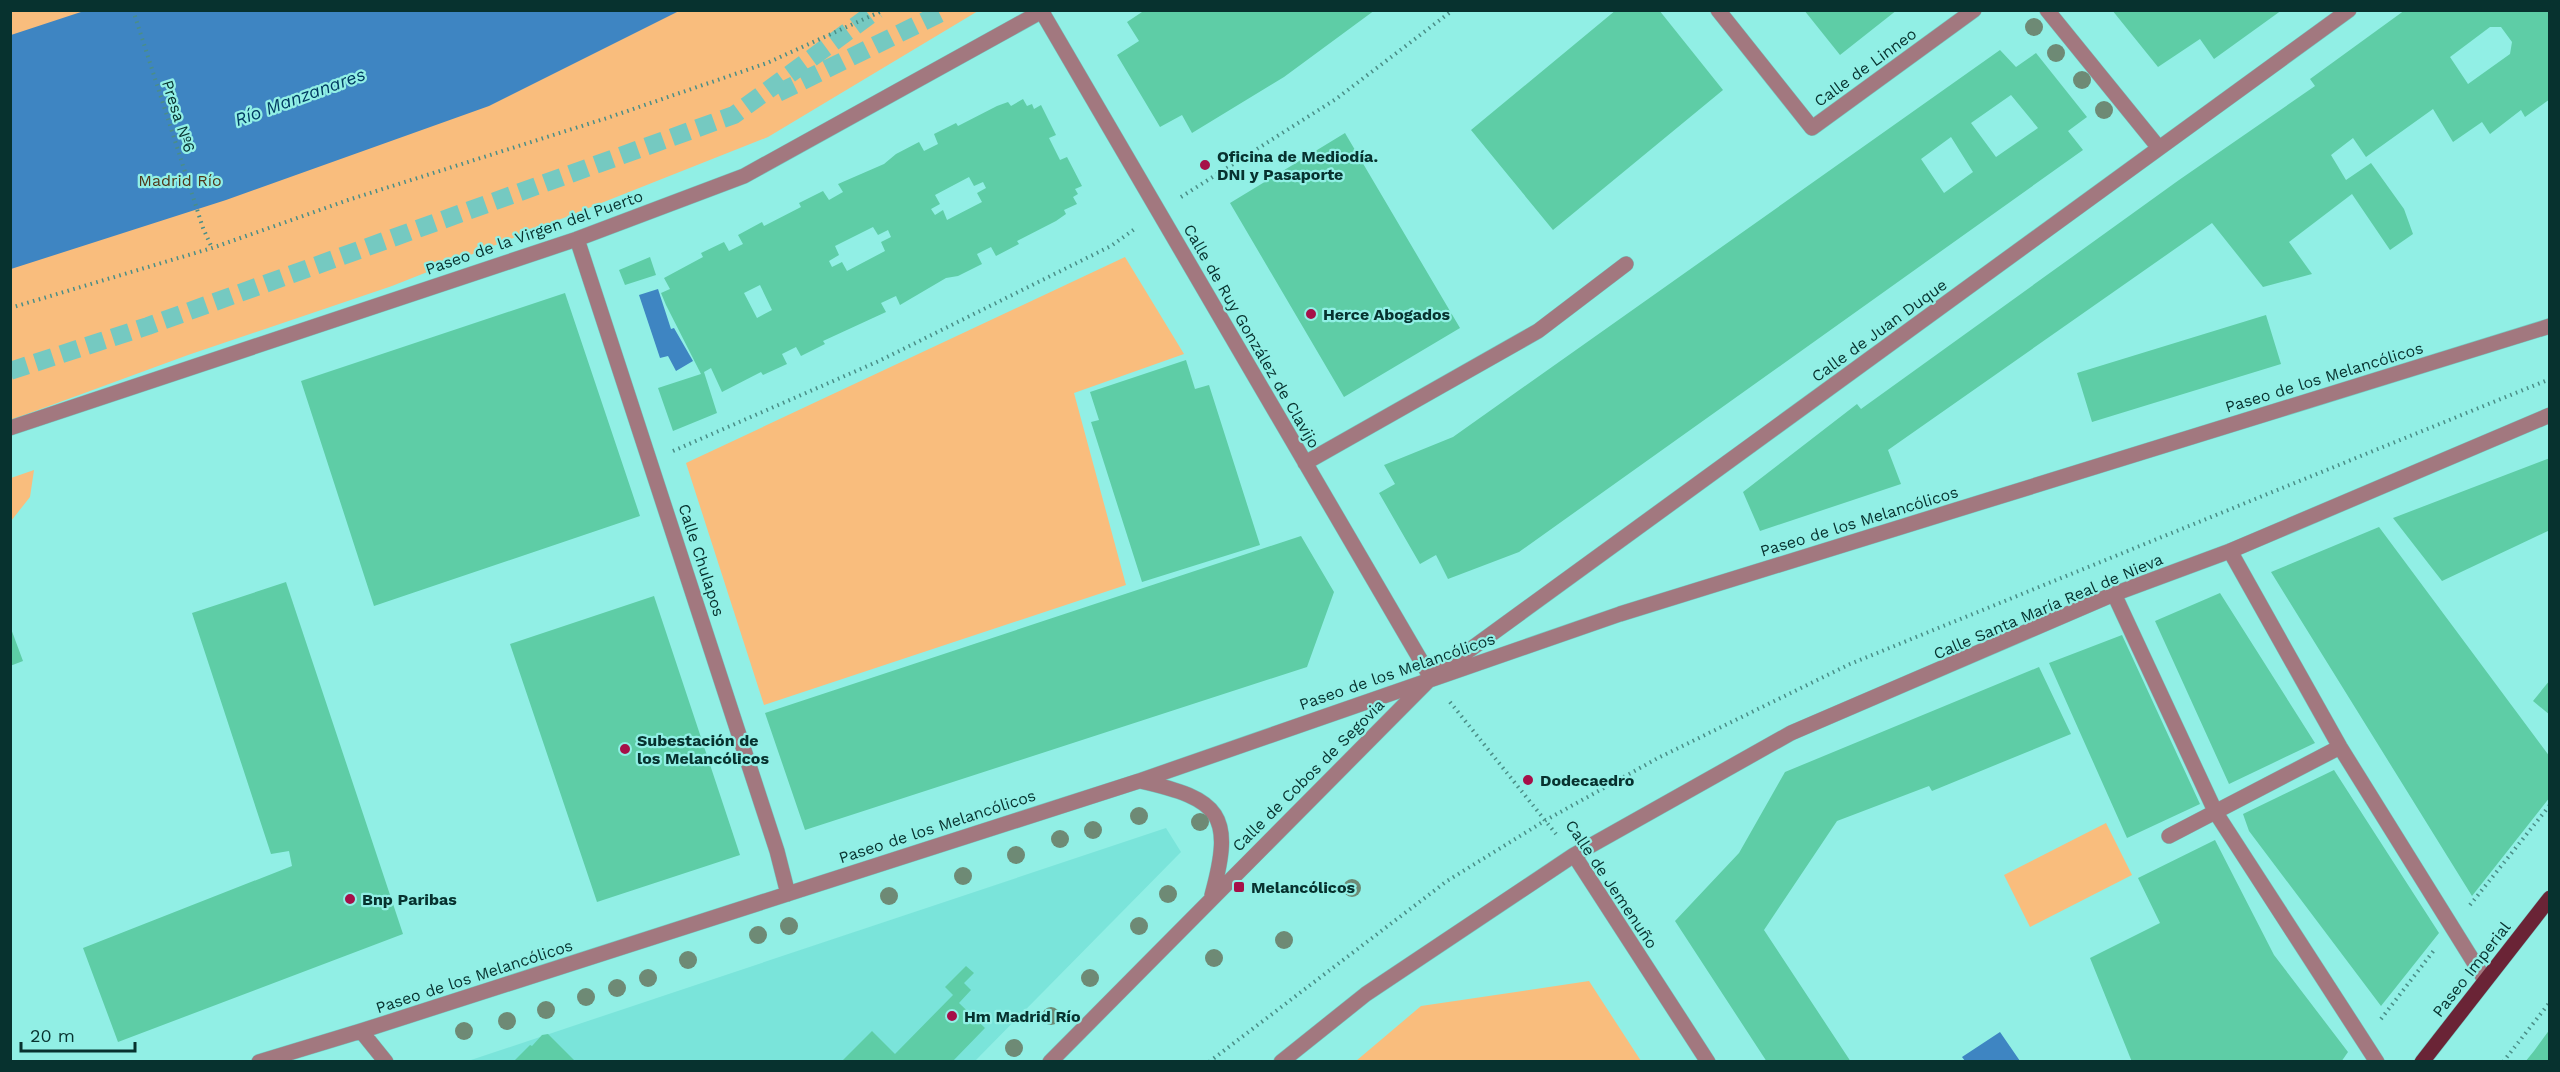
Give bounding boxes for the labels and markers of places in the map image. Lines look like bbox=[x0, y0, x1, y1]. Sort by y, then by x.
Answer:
place label: Oficina de Mediodía. DNI y Pasaporte bbox=[1217, 147, 1378, 184]
marker: Oficina de Mediodía. DNI y Pasaporte bbox=[1198, 158, 1212, 172]
place label: Herce Abogados bbox=[1323, 305, 1451, 324]
marker: Herce Abogados bbox=[1304, 307, 1318, 321]
place label: Subestación de los Melancólicos bbox=[637, 731, 769, 768]
marker: Subestación de los Melancólicos bbox=[618, 742, 632, 756]
place label: Dodecaedro bbox=[1540, 771, 1635, 790]
marker: Dodecaedro bbox=[1521, 773, 1535, 787]
place label: Melancólicos bbox=[1251, 878, 1356, 897]
marker: Melancólicos bbox=[1232, 880, 1246, 894]
place label: Bnp Paribas bbox=[362, 890, 457, 909]
marker: Bnp Paribas bbox=[343, 892, 357, 906]
place label: Hm Madrid Río bbox=[964, 1007, 1081, 1026]
marker: Hm Madrid Río bbox=[945, 1009, 959, 1023]

